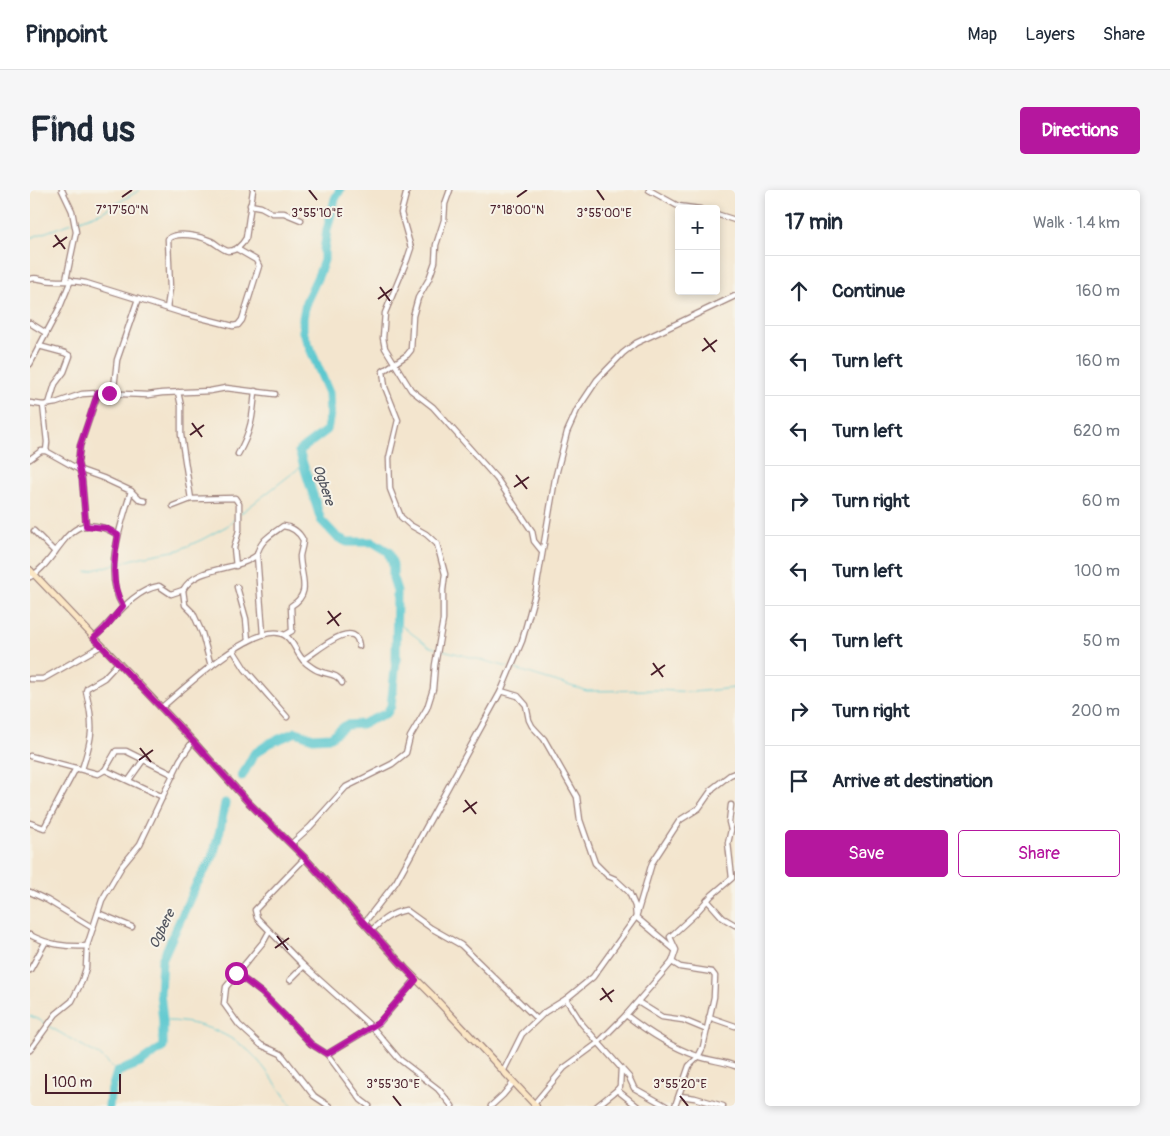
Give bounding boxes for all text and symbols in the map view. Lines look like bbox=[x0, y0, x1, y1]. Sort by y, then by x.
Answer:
text: Pinpoint bbox=[25, 20, 107, 49]
text: Map bbox=[968, 23, 997, 46]
text: Layers bbox=[1025, 23, 1075, 46]
text: Share bbox=[1103, 23, 1145, 46]
button: Directions bbox=[1020, 107, 1140, 154]
text: Find us bbox=[30, 108, 135, 152]
text: 7°17'50"N bbox=[96, 203, 148, 218]
text: 7°18'00"N bbox=[490, 203, 544, 218]
map controls bbox=[675, 205, 720, 295]
button: + bbox=[675, 205, 720, 250]
text: 3°55'10"E bbox=[291, 206, 343, 221]
text: 3°55'00"E bbox=[577, 206, 631, 221]
text: 17 min bbox=[785, 209, 843, 236]
text: Walk · 1.4 km bbox=[1033, 213, 1120, 233]
button: − bbox=[675, 250, 720, 295]
icon: ahead bbox=[785, 277, 813, 305]
text: Continue bbox=[832, 279, 905, 303]
text: 160 m bbox=[1076, 281, 1120, 301]
icon: left bbox=[785, 347, 813, 375]
text: Turn left bbox=[832, 349, 902, 373]
text: 160 m bbox=[1076, 351, 1120, 371]
route end bbox=[98, 382, 121, 405]
icon: left bbox=[785, 417, 813, 445]
text: Turn left bbox=[832, 419, 902, 443]
text: 620 m bbox=[1073, 421, 1120, 441]
water label: Ogbere bbox=[310, 463, 339, 509]
icon: right bbox=[785, 487, 813, 515]
text: Turn right bbox=[832, 489, 910, 513]
text: 60 m bbox=[1082, 491, 1120, 511]
icon: left bbox=[785, 557, 813, 585]
text: Turn left bbox=[832, 559, 902, 583]
text: 100 m bbox=[1074, 561, 1120, 581]
icon: left bbox=[785, 627, 813, 655]
text: Turn left bbox=[832, 629, 902, 653]
text: 50 m bbox=[1083, 631, 1120, 651]
icon: right bbox=[785, 697, 813, 725]
text: Turn right bbox=[832, 699, 910, 723]
text: 200 m bbox=[1072, 701, 1120, 721]
icon: arrive bbox=[785, 767, 813, 795]
text: Arrive at destination bbox=[832, 769, 993, 793]
button: Save bbox=[785, 830, 948, 877]
button: Share bbox=[958, 830, 1120, 877]
water label: Ogbere bbox=[145, 905, 180, 951]
route start bbox=[225, 962, 248, 985]
scale bar bbox=[45, 1071, 121, 1094]
text: 100 m bbox=[52, 1074, 92, 1091]
text: 3°55'30"E bbox=[366, 1077, 420, 1092]
text: 3°55'20"E bbox=[653, 1077, 707, 1092]

